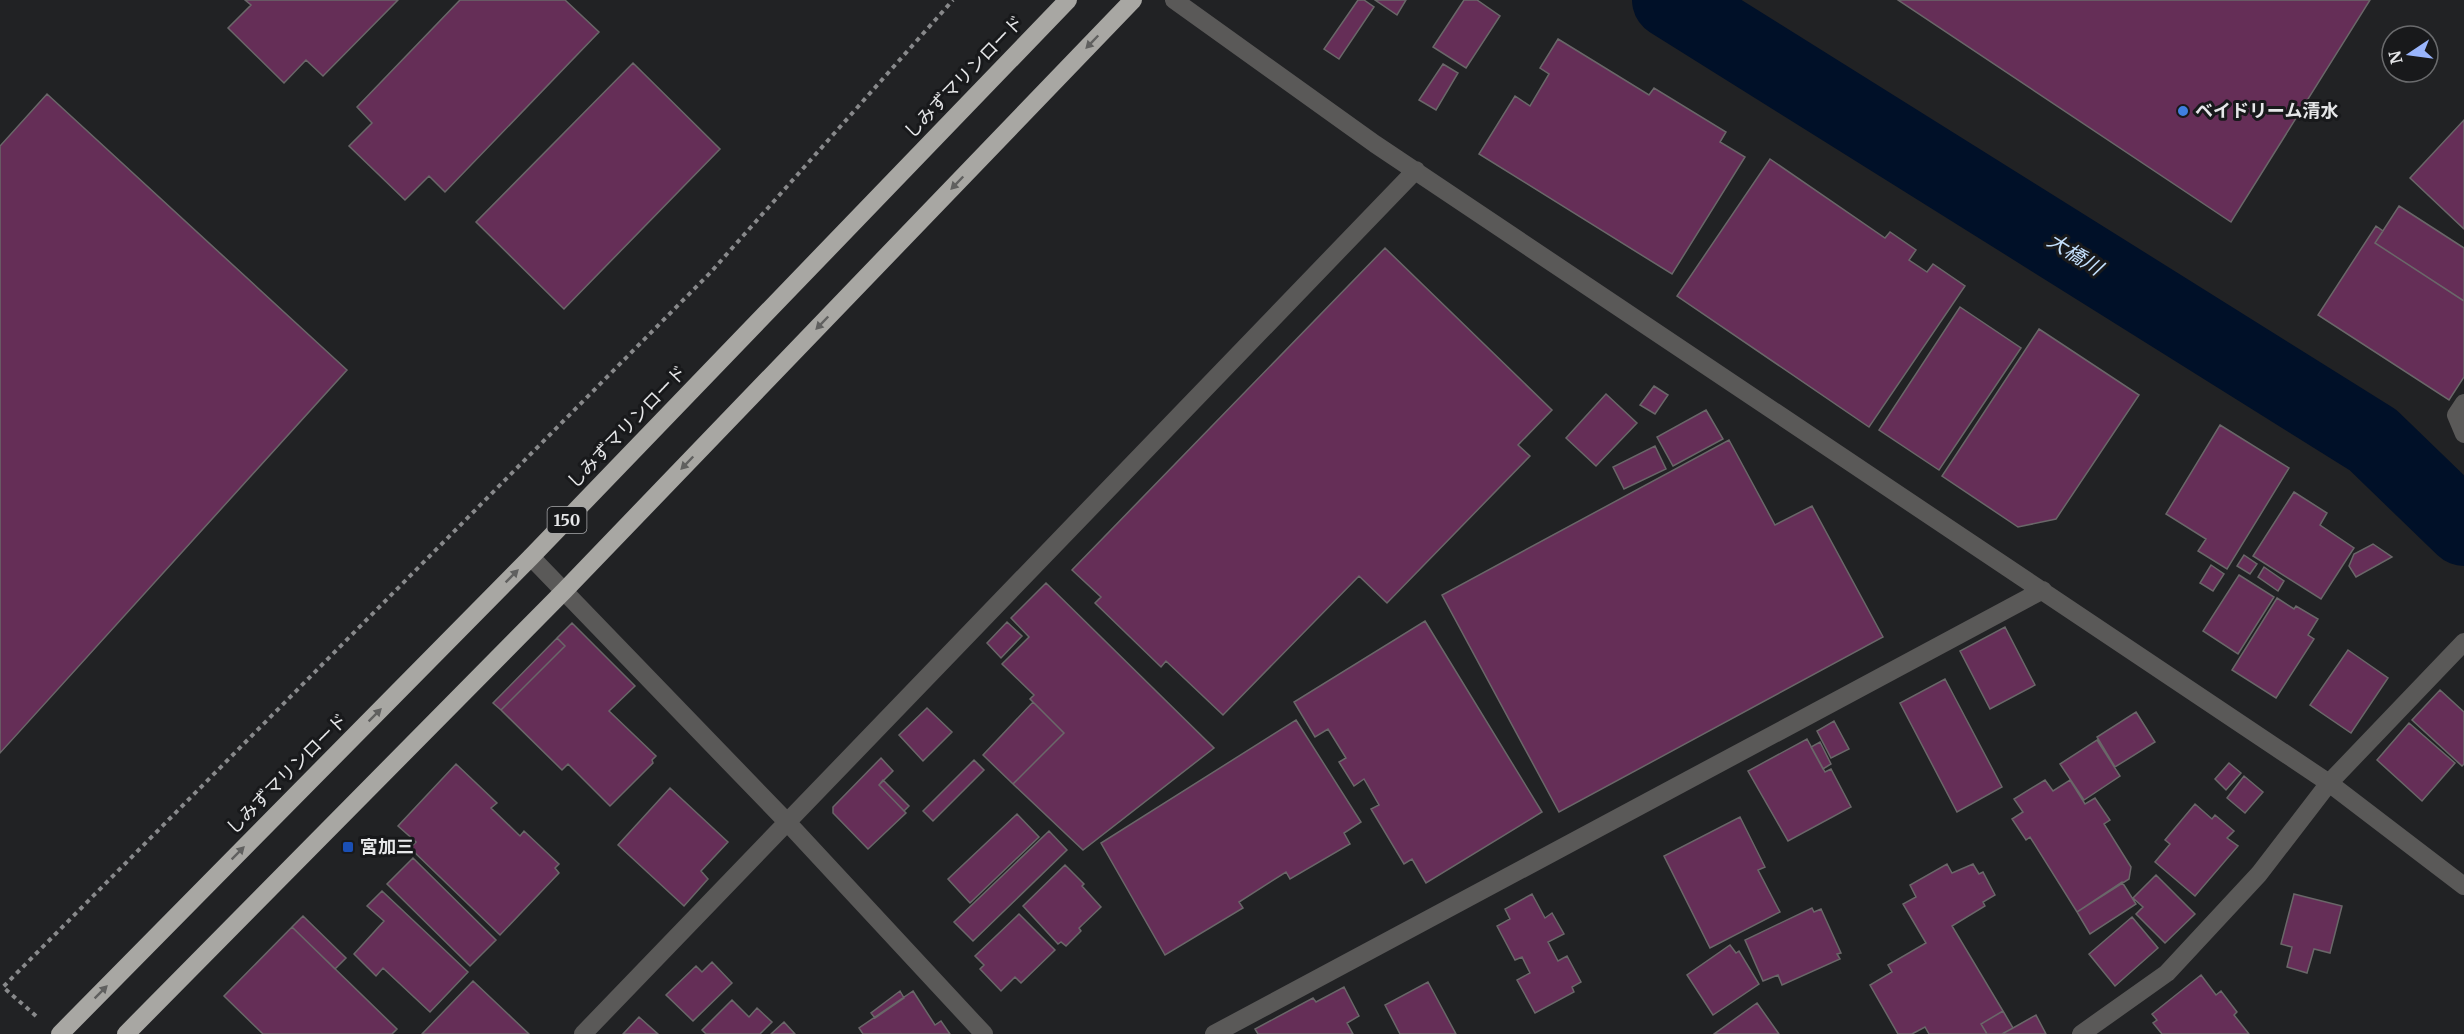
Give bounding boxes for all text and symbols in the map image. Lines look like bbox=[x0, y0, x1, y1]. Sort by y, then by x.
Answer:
street label: しみずマリンロード bbox=[899, 10, 1028, 143]
north arrow bbox=[2380, 24, 2440, 84]
one-way arrow bbox=[1086, 35, 1100, 49]
text: N bbox=[2384, 49, 2407, 66]
place label: ベイドリーム清水 bbox=[2195, 99, 2338, 122]
marker: ベイドリーム清水 bbox=[2176, 104, 2190, 118]
one-way arrow bbox=[950, 175, 964, 190]
water label: 大橋川 bbox=[2043, 227, 2109, 281]
one-way arrow bbox=[816, 315, 829, 330]
street label: しみずマリンロード bbox=[562, 360, 691, 493]
one-way arrow bbox=[680, 456, 694, 470]
road number: 150 bbox=[548, 507, 586, 533]
one-way arrow bbox=[505, 569, 519, 583]
street label: しみずマリンロード bbox=[221, 708, 352, 839]
one-way arrow bbox=[368, 708, 382, 722]
place label: 宮加三 bbox=[360, 835, 414, 858]
marker: 宮加三 bbox=[341, 840, 355, 854]
one-way arrow bbox=[231, 847, 245, 861]
one-way arrow bbox=[94, 986, 108, 1000]

